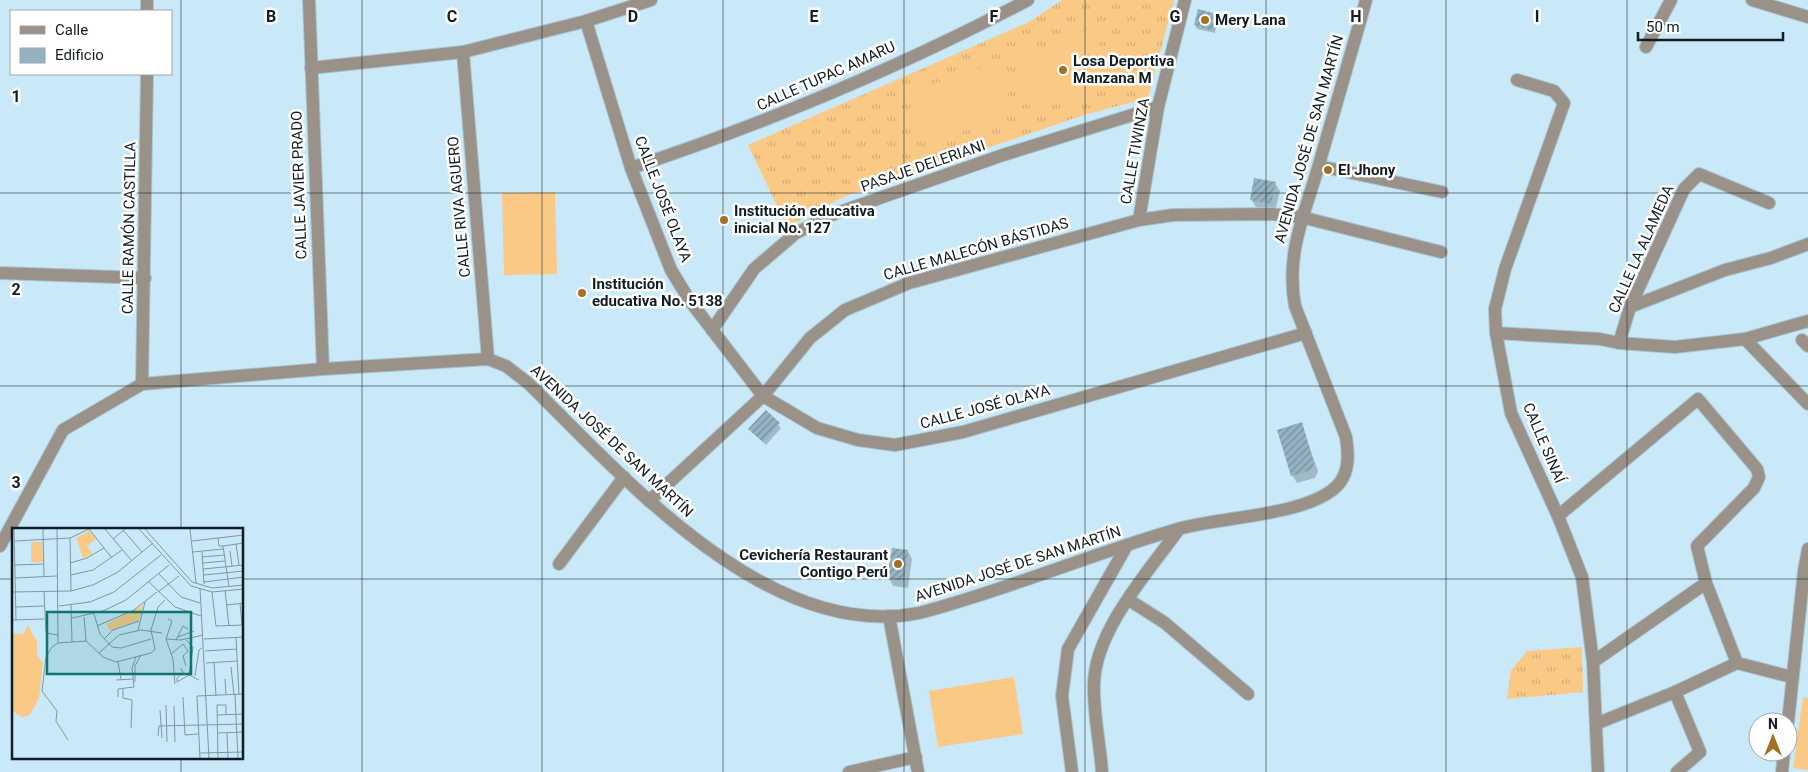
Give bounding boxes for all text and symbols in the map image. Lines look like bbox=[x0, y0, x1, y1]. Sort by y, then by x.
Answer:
text: B bbox=[266, 7, 276, 26]
text: C bbox=[447, 7, 457, 26]
text: D bbox=[628, 7, 638, 26]
text: E bbox=[810, 7, 819, 26]
text: F bbox=[990, 7, 999, 26]
text: G bbox=[1170, 7, 1181, 26]
text: H bbox=[1350, 7, 1362, 26]
text: I bbox=[1535, 7, 1539, 26]
legend bbox=[10, 10, 172, 75]
scale bar bbox=[1638, 10, 1783, 42]
place label: Mery Lana bbox=[1215, 11, 1286, 29]
marker: Mery Lana bbox=[1199, 14, 1211, 26]
text: 50 m bbox=[1646, 18, 1680, 36]
text: Calle bbox=[55, 21, 88, 39]
street label: AVENIDA JOSÉ DE SAN MARTÍN bbox=[1271, 33, 1347, 245]
street label: CALLE TUPAC AMARU bbox=[754, 37, 898, 115]
text: Edificio bbox=[55, 46, 104, 64]
place label: Losa Deportiva Manzana M bbox=[1073, 52, 1174, 87]
marker: Losa Deportiva Manzana M bbox=[1057, 64, 1069, 76]
text: 1 bbox=[11, 87, 21, 106]
street label: CALLE TIWINZA bbox=[1117, 96, 1153, 206]
street label: CALLE JAVIER PRADO bbox=[287, 110, 311, 260]
street label: CALLE JOSÉ OLAYA bbox=[631, 133, 695, 265]
street label: CALLE RIVA AGUERO bbox=[444, 136, 474, 278]
street label: PASAJE DELERIANI bbox=[858, 136, 988, 196]
street label: CALLE RAMÓN CASTILLA bbox=[118, 141, 140, 314]
place label: El Jhony bbox=[1338, 161, 1396, 179]
marker: El Jhony bbox=[1322, 164, 1334, 176]
street label: CALLE LA ALAMEDA bbox=[1605, 182, 1677, 316]
place label: Institución educativa inicial No. 127 bbox=[734, 202, 875, 237]
marker: Institución educativa inicial No. 127 bbox=[718, 214, 730, 226]
street label: CALLE MALECÓN BÁSTIDAS bbox=[881, 214, 1071, 284]
place label: Institución educativa No. 5138 bbox=[592, 275, 723, 310]
text: 2 bbox=[11, 280, 21, 299]
marker: Institución educativa No. 5138 bbox=[576, 287, 588, 299]
street label: AVENIDA JOSÉ DE SAN MARTÍN bbox=[527, 361, 697, 521]
street label: CALLE JOSÉ OLAYA bbox=[918, 381, 1052, 433]
street label: CALLE SINAÍ bbox=[1519, 400, 1569, 487]
text: 3 bbox=[11, 473, 21, 492]
street label: AVENIDA JOSÉ DE SAN MARTÍN bbox=[913, 522, 1123, 606]
inset map bbox=[12, 528, 244, 760]
place label: Cevichería Restaurant Contigo Perú bbox=[739, 546, 888, 581]
marker: Cevichería Restaurant Contigo Perú bbox=[892, 558, 904, 570]
north arrow bbox=[1748, 712, 1798, 762]
text: N bbox=[1768, 716, 1778, 732]

